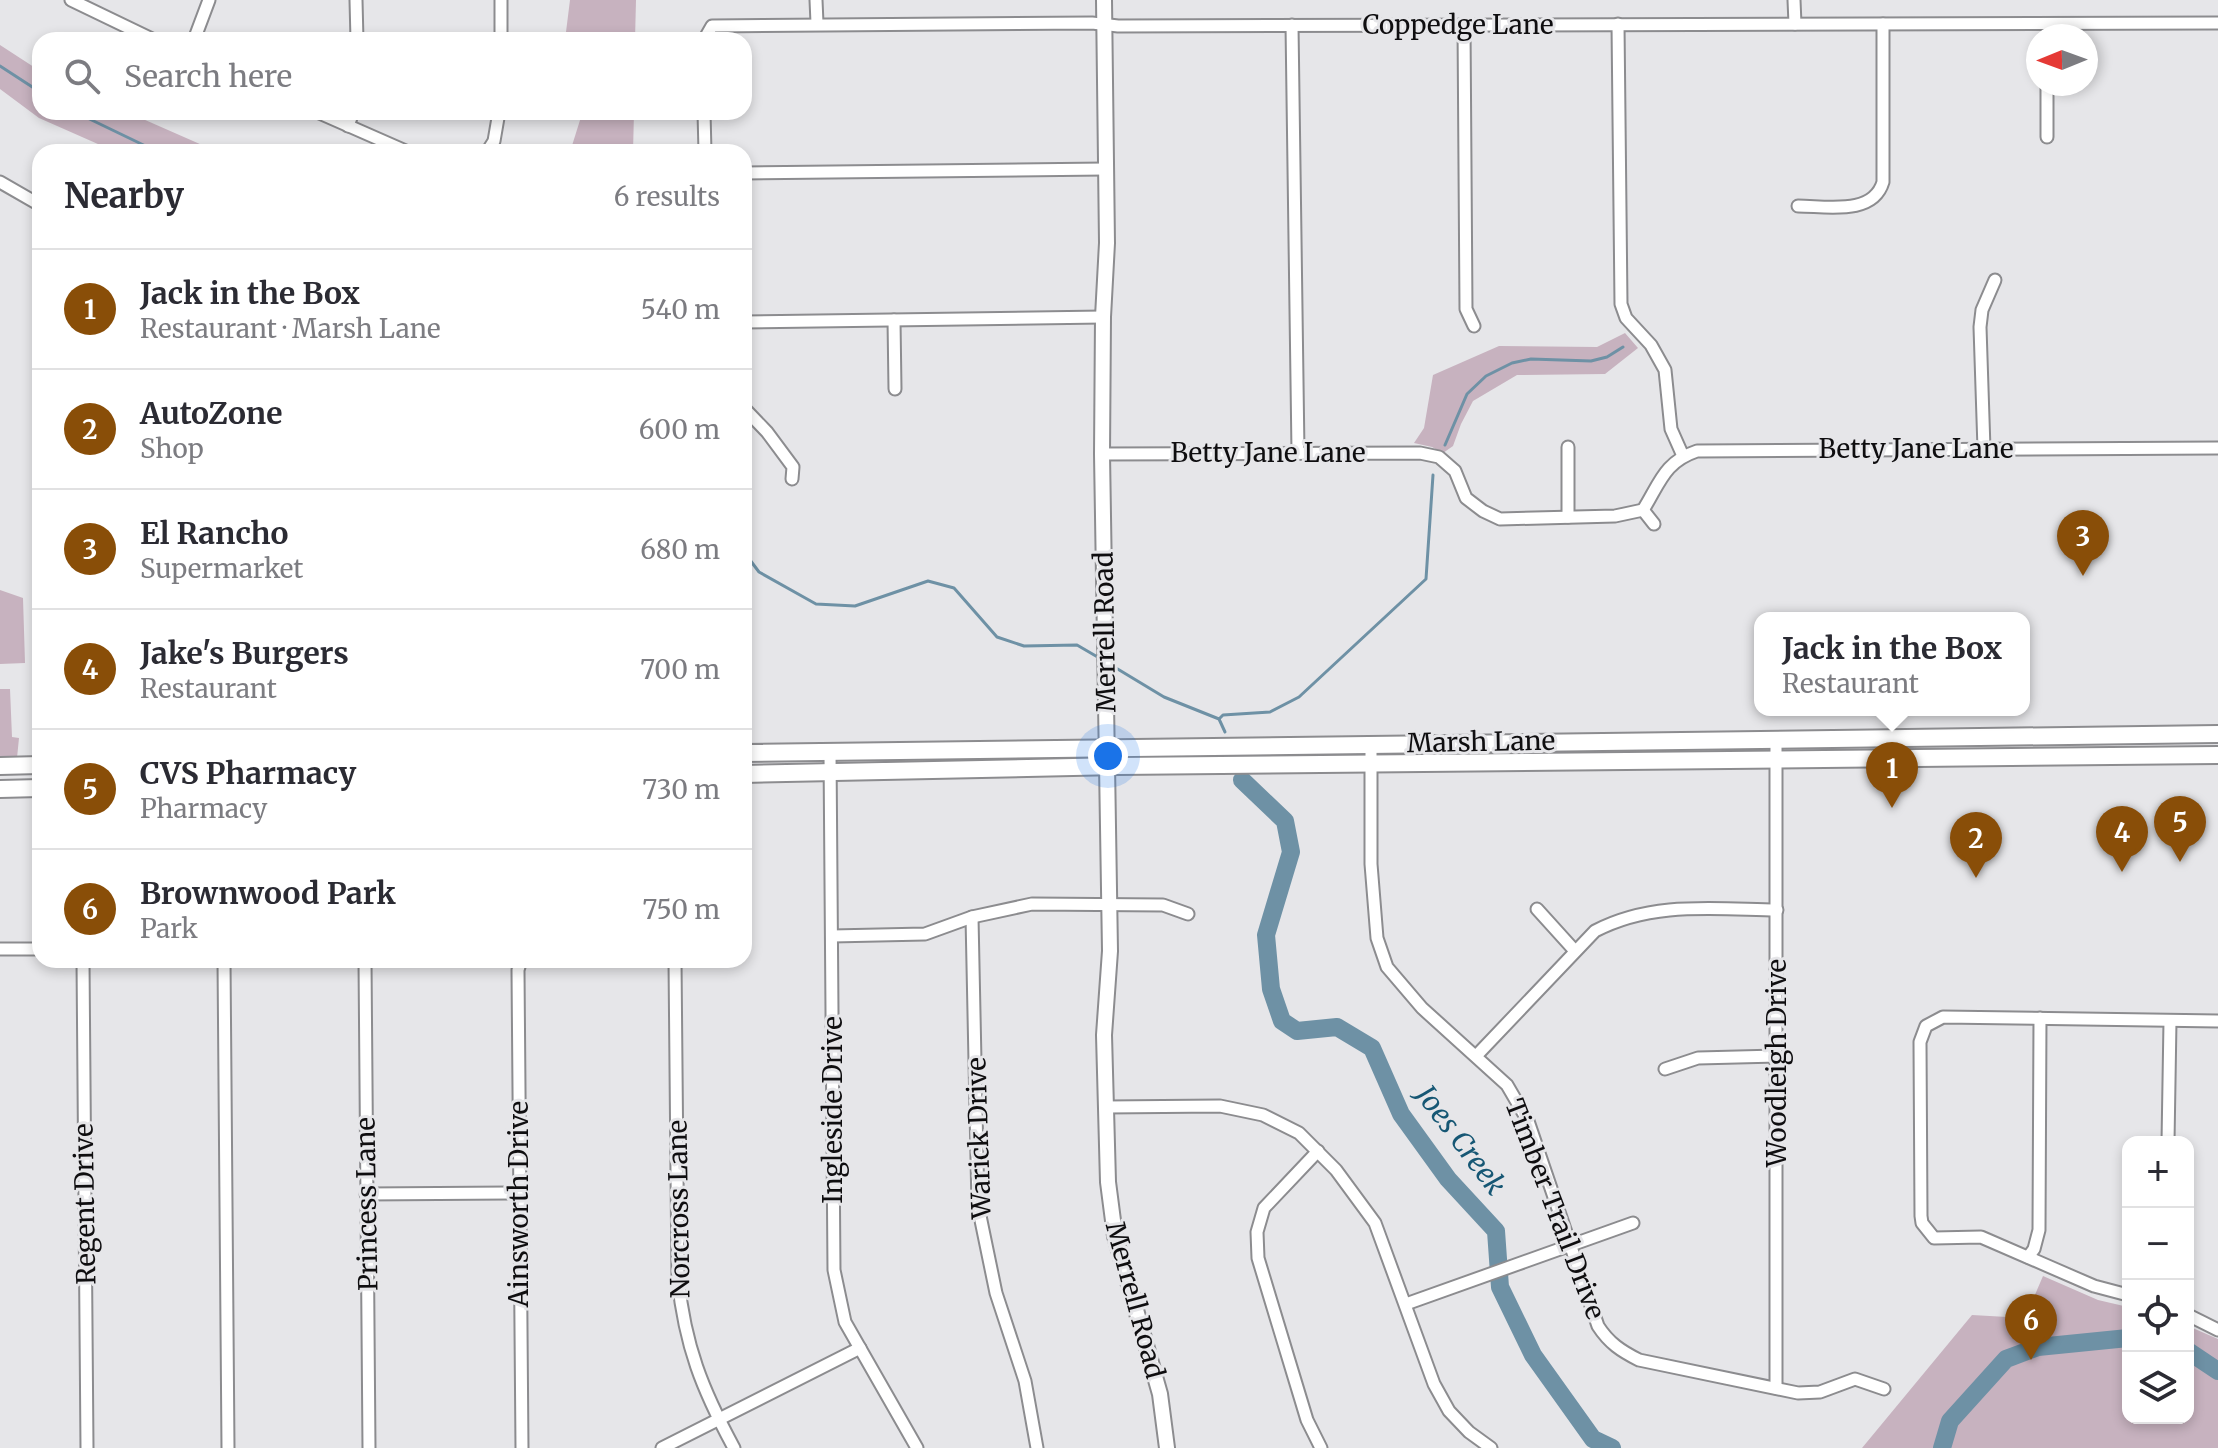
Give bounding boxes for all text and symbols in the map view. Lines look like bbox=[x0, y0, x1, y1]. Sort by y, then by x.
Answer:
street label: Coppedge Lane bbox=[1362, 8, 1554, 41]
north arrow bbox=[2026, 24, 2098, 96]
search box bbox=[32, 32, 752, 120]
icon: search bbox=[60, 54, 104, 98]
text: Search here bbox=[124, 57, 292, 95]
text: Nearby bbox=[64, 175, 184, 217]
text: 6 results bbox=[614, 180, 720, 213]
text: Jack in the Box bbox=[140, 274, 360, 312]
text: 1 bbox=[84, 293, 96, 326]
text: 540 m bbox=[641, 293, 720, 326]
text: Restaurant · Marsh Lane bbox=[140, 312, 441, 345]
text: AutoZone bbox=[140, 394, 283, 432]
text: 2 bbox=[82, 413, 98, 446]
text: 600 m bbox=[639, 413, 720, 446]
text: Shop bbox=[140, 432, 204, 465]
street label: Betty Jane Lane bbox=[1818, 432, 2014, 465]
street label: Betty Jane Lane bbox=[1170, 436, 1366, 469]
pin: 3 bbox=[2057, 510, 2109, 576]
text: El Rancho bbox=[140, 514, 288, 552]
text: 3 bbox=[83, 533, 97, 566]
text: 680 m bbox=[640, 533, 720, 566]
street label: Merrell Road bbox=[1087, 551, 1122, 713]
text: Supermarket bbox=[140, 552, 304, 585]
popup bbox=[1754, 612, 2030, 716]
text: Jack in the Box bbox=[1782, 629, 2002, 667]
text: Jake's Burgers bbox=[140, 634, 349, 672]
text: 4 bbox=[82, 653, 98, 686]
text: 700 m bbox=[640, 653, 720, 686]
text: Restaurant bbox=[1782, 667, 1919, 700]
text: Restaurant bbox=[140, 672, 277, 705]
street label: Marsh Lane bbox=[1406, 724, 1555, 759]
your location bbox=[1088, 736, 1128, 776]
pin: 1 bbox=[1866, 742, 1918, 808]
text: CVS Pharmacy bbox=[140, 754, 356, 792]
text: 5 bbox=[82, 773, 98, 806]
text: 730 m bbox=[642, 773, 720, 806]
text: Pharmacy bbox=[140, 792, 267, 825]
pin: 5 bbox=[2154, 796, 2206, 862]
pin: 4 bbox=[2096, 806, 2148, 872]
pin: 2 bbox=[1950, 812, 2002, 878]
text: Brownwood Park bbox=[140, 874, 396, 912]
text: 6 bbox=[82, 893, 98, 926]
text: 750 m bbox=[642, 893, 720, 926]
text: Park bbox=[140, 912, 198, 945]
street label: Woodleigh Drive bbox=[1760, 959, 1793, 1168]
street label: Ingleside Drive bbox=[816, 1016, 849, 1204]
street label: Warick Drive bbox=[959, 1057, 998, 1220]
water label: Joes Creek bbox=[1406, 1076, 1514, 1202]
street label: Timber Trail Drive bbox=[1498, 1094, 1613, 1324]
street label: Ainsworth Drive bbox=[502, 1101, 535, 1308]
street label: Princess Lane bbox=[348, 1117, 385, 1291]
street label: Norcross Lane bbox=[660, 1119, 697, 1299]
street label: Regent Drive bbox=[67, 1123, 102, 1285]
map controls bbox=[2122, 1136, 2194, 1424]
button: + bbox=[2122, 1136, 2194, 1208]
button: − bbox=[2122, 1208, 2194, 1280]
street label: Merrell Road bbox=[1099, 1218, 1172, 1382]
button: locate bbox=[2122, 1280, 2194, 1352]
pin: 6 bbox=[2005, 1294, 2057, 1360]
button: layers bbox=[2122, 1352, 2194, 1424]

